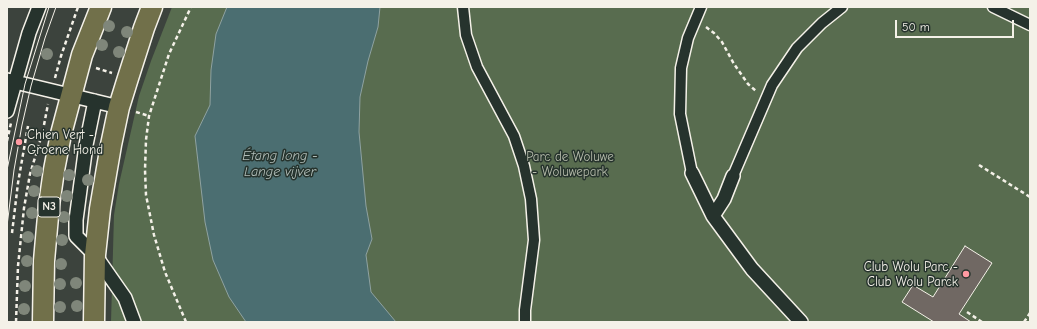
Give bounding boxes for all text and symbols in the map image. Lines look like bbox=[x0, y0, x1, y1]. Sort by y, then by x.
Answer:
scale bar bbox=[897, 12, 1016, 38]
text: 50 m bbox=[902, 20, 930, 34]
place label: Chien Vert - Groene Hond bbox=[27, 127, 103, 158]
marker: Chien Vert - Groene Hond bbox=[14, 137, 24, 147]
water label: Étang long - Lange vijver bbox=[242, 148, 318, 180]
park label: Parc de Woluwe - Woluwepark bbox=[526, 149, 614, 180]
road number: N3 bbox=[38, 197, 60, 217]
place label: Club Wolu Parc - Club Wolu Parck bbox=[864, 259, 958, 290]
marker: Club Wolu Parc - Club Wolu Parck bbox=[961, 269, 971, 279]

